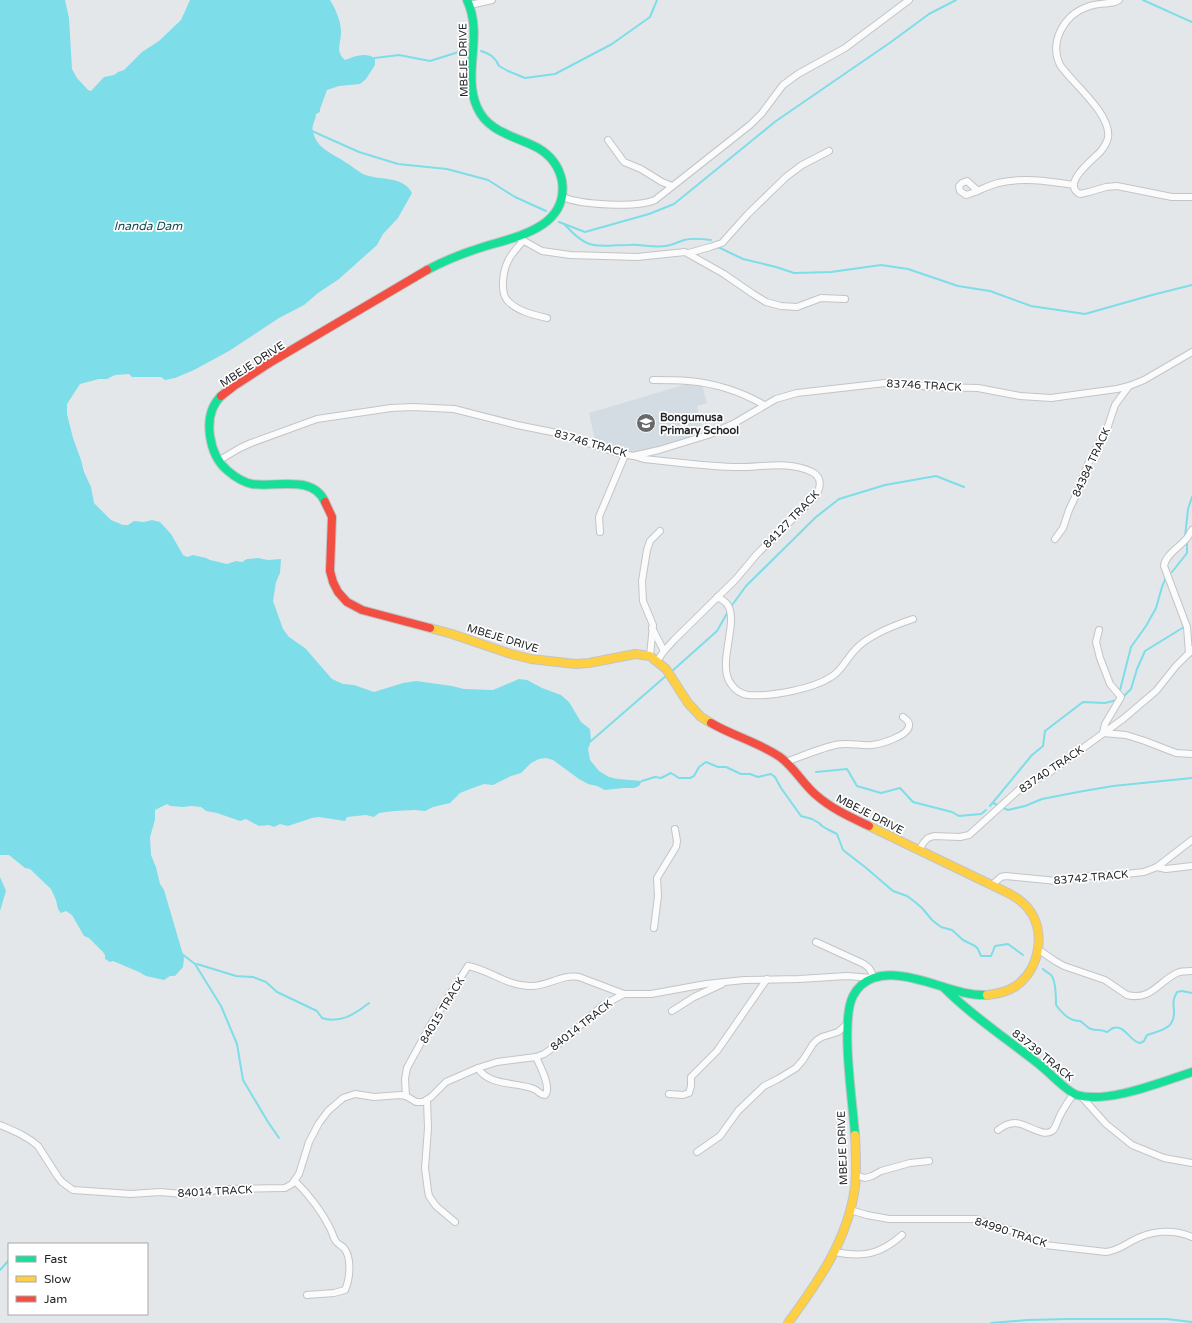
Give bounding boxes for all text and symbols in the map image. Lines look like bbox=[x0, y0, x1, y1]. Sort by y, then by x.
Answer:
street label: MBEJE DRIVE bbox=[456, 23, 471, 97]
water label: Inanda Dam bbox=[114, 219, 183, 233]
street label: MBEJE DRIVE bbox=[218, 339, 287, 390]
street label: 83746 TRACK bbox=[886, 377, 962, 394]
place label: Bongumusa Primary School bbox=[660, 411, 739, 438]
school or university icon: Bongumusa Primary School bbox=[635, 412, 657, 434]
street label: 84384 TRACK bbox=[1070, 425, 1113, 499]
street label: 83746 TRACK bbox=[553, 427, 629, 460]
street label: 84127 TRACK bbox=[761, 487, 823, 551]
street label: MBEJE DRIVE bbox=[465, 621, 540, 656]
street label: 83740 TRACK bbox=[1017, 743, 1087, 796]
street label: MBEJE DRIVE bbox=[834, 792, 906, 837]
street label: 83742 TRACK bbox=[1053, 868, 1130, 887]
street label: 84015 TRACK bbox=[418, 974, 468, 1046]
street label: 84014 TRACK bbox=[548, 997, 615, 1054]
street label: 83739 TRACK bbox=[1009, 1027, 1076, 1084]
street label: MBEJE DRIVE bbox=[835, 1111, 850, 1185]
street label: 84014 TRACK bbox=[177, 1183, 253, 1200]
street label: 84990 TRACK bbox=[973, 1215, 1049, 1250]
legend bbox=[8, 1243, 148, 1315]
text: Fast bbox=[44, 1252, 68, 1266]
text: Slow bbox=[44, 1272, 71, 1286]
text: Jam bbox=[44, 1292, 67, 1306]

